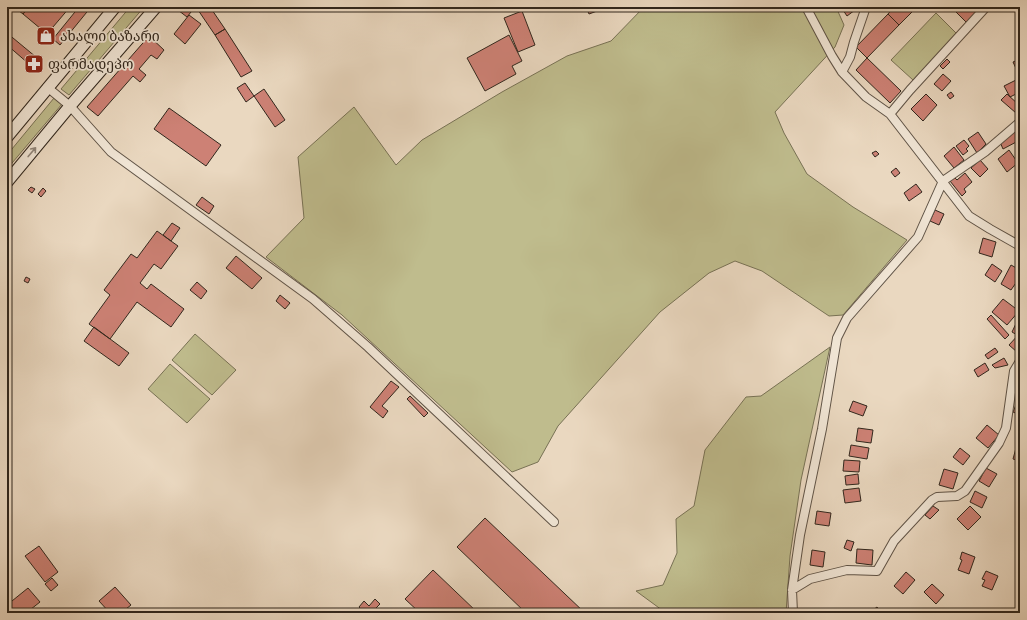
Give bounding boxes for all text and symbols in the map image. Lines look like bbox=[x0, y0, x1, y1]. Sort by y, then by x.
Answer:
shop icon: ახალი ბაზარი bbox=[35, 25, 57, 47]
place label: ახალი ბაზარი bbox=[60, 28, 160, 45]
pharmacy icon: ფარმადეპო bbox=[23, 53, 45, 75]
place label: ფარმადეპო bbox=[48, 56, 133, 73]
one-way arrow bbox=[28, 146, 37, 157]

